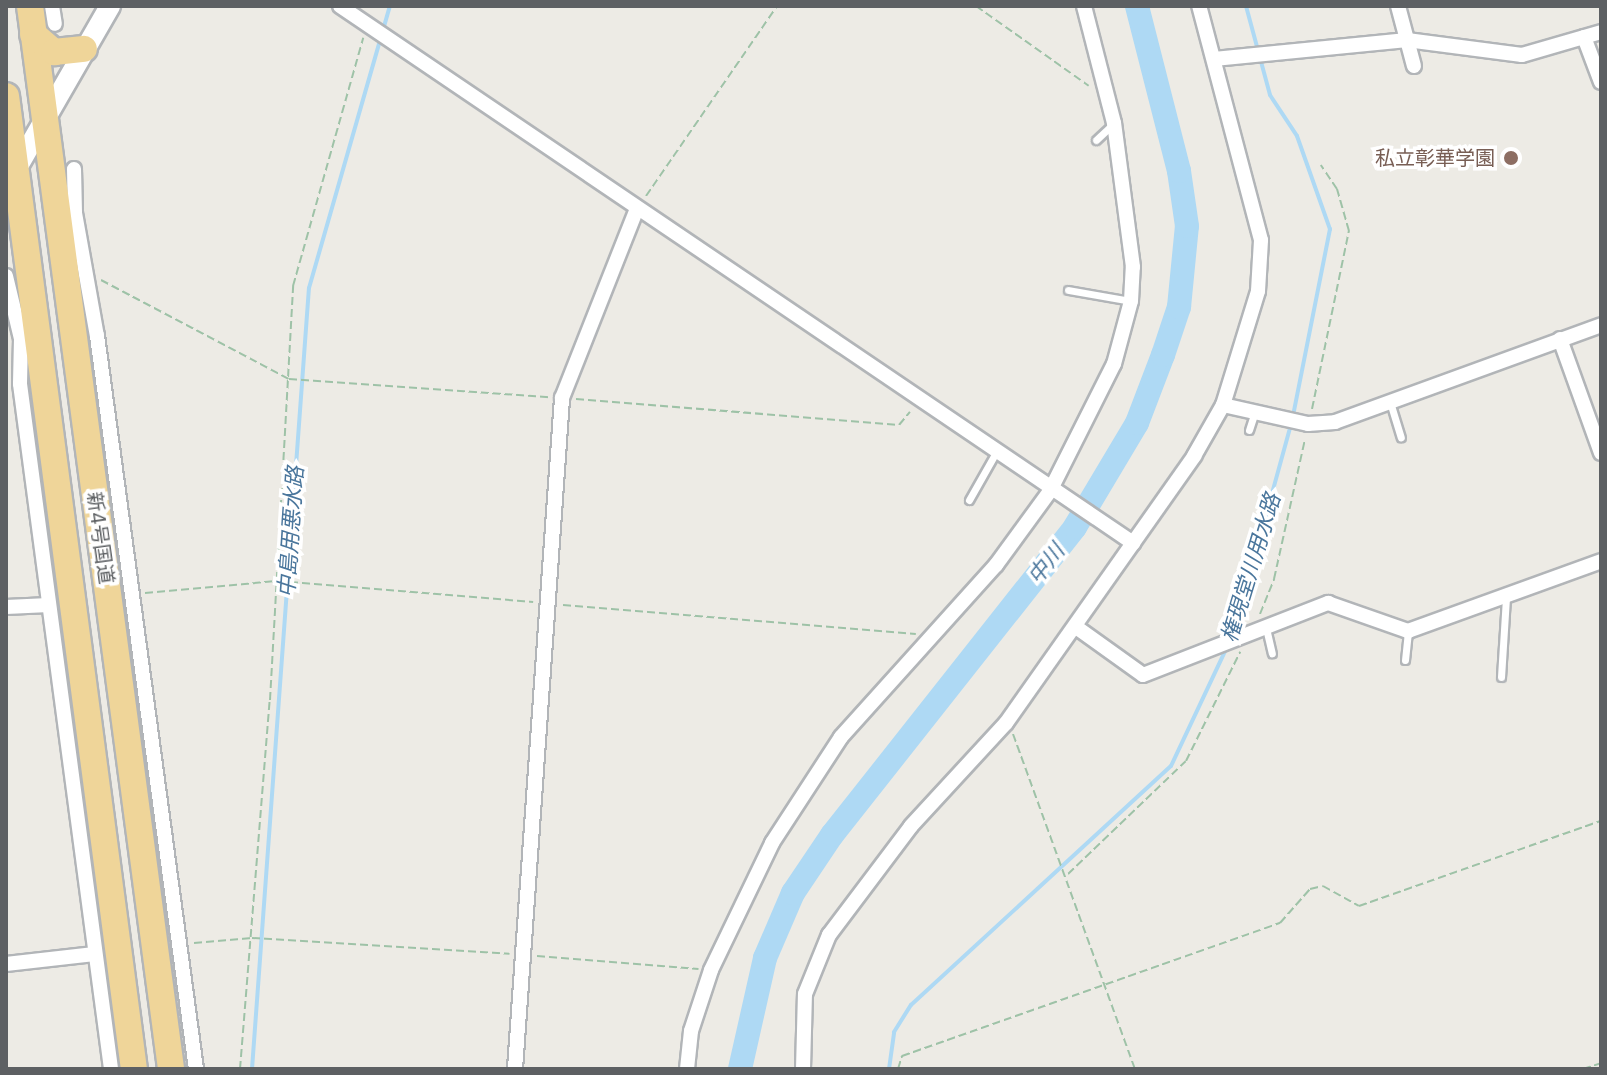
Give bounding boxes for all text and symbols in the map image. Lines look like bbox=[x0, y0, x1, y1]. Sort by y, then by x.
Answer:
place label: 私立彰華学園 bbox=[1375, 146, 1495, 170]
marker: 私立彰華学園 bbox=[1502, 149, 1520, 167]
water label: 中島用悪水路 bbox=[273, 465, 309, 599]
street label: 新4号国道 bbox=[82, 490, 118, 586]
water label: 権現堂川用水路 bbox=[1216, 491, 1286, 645]
water label: 中川 bbox=[1022, 539, 1070, 589]

